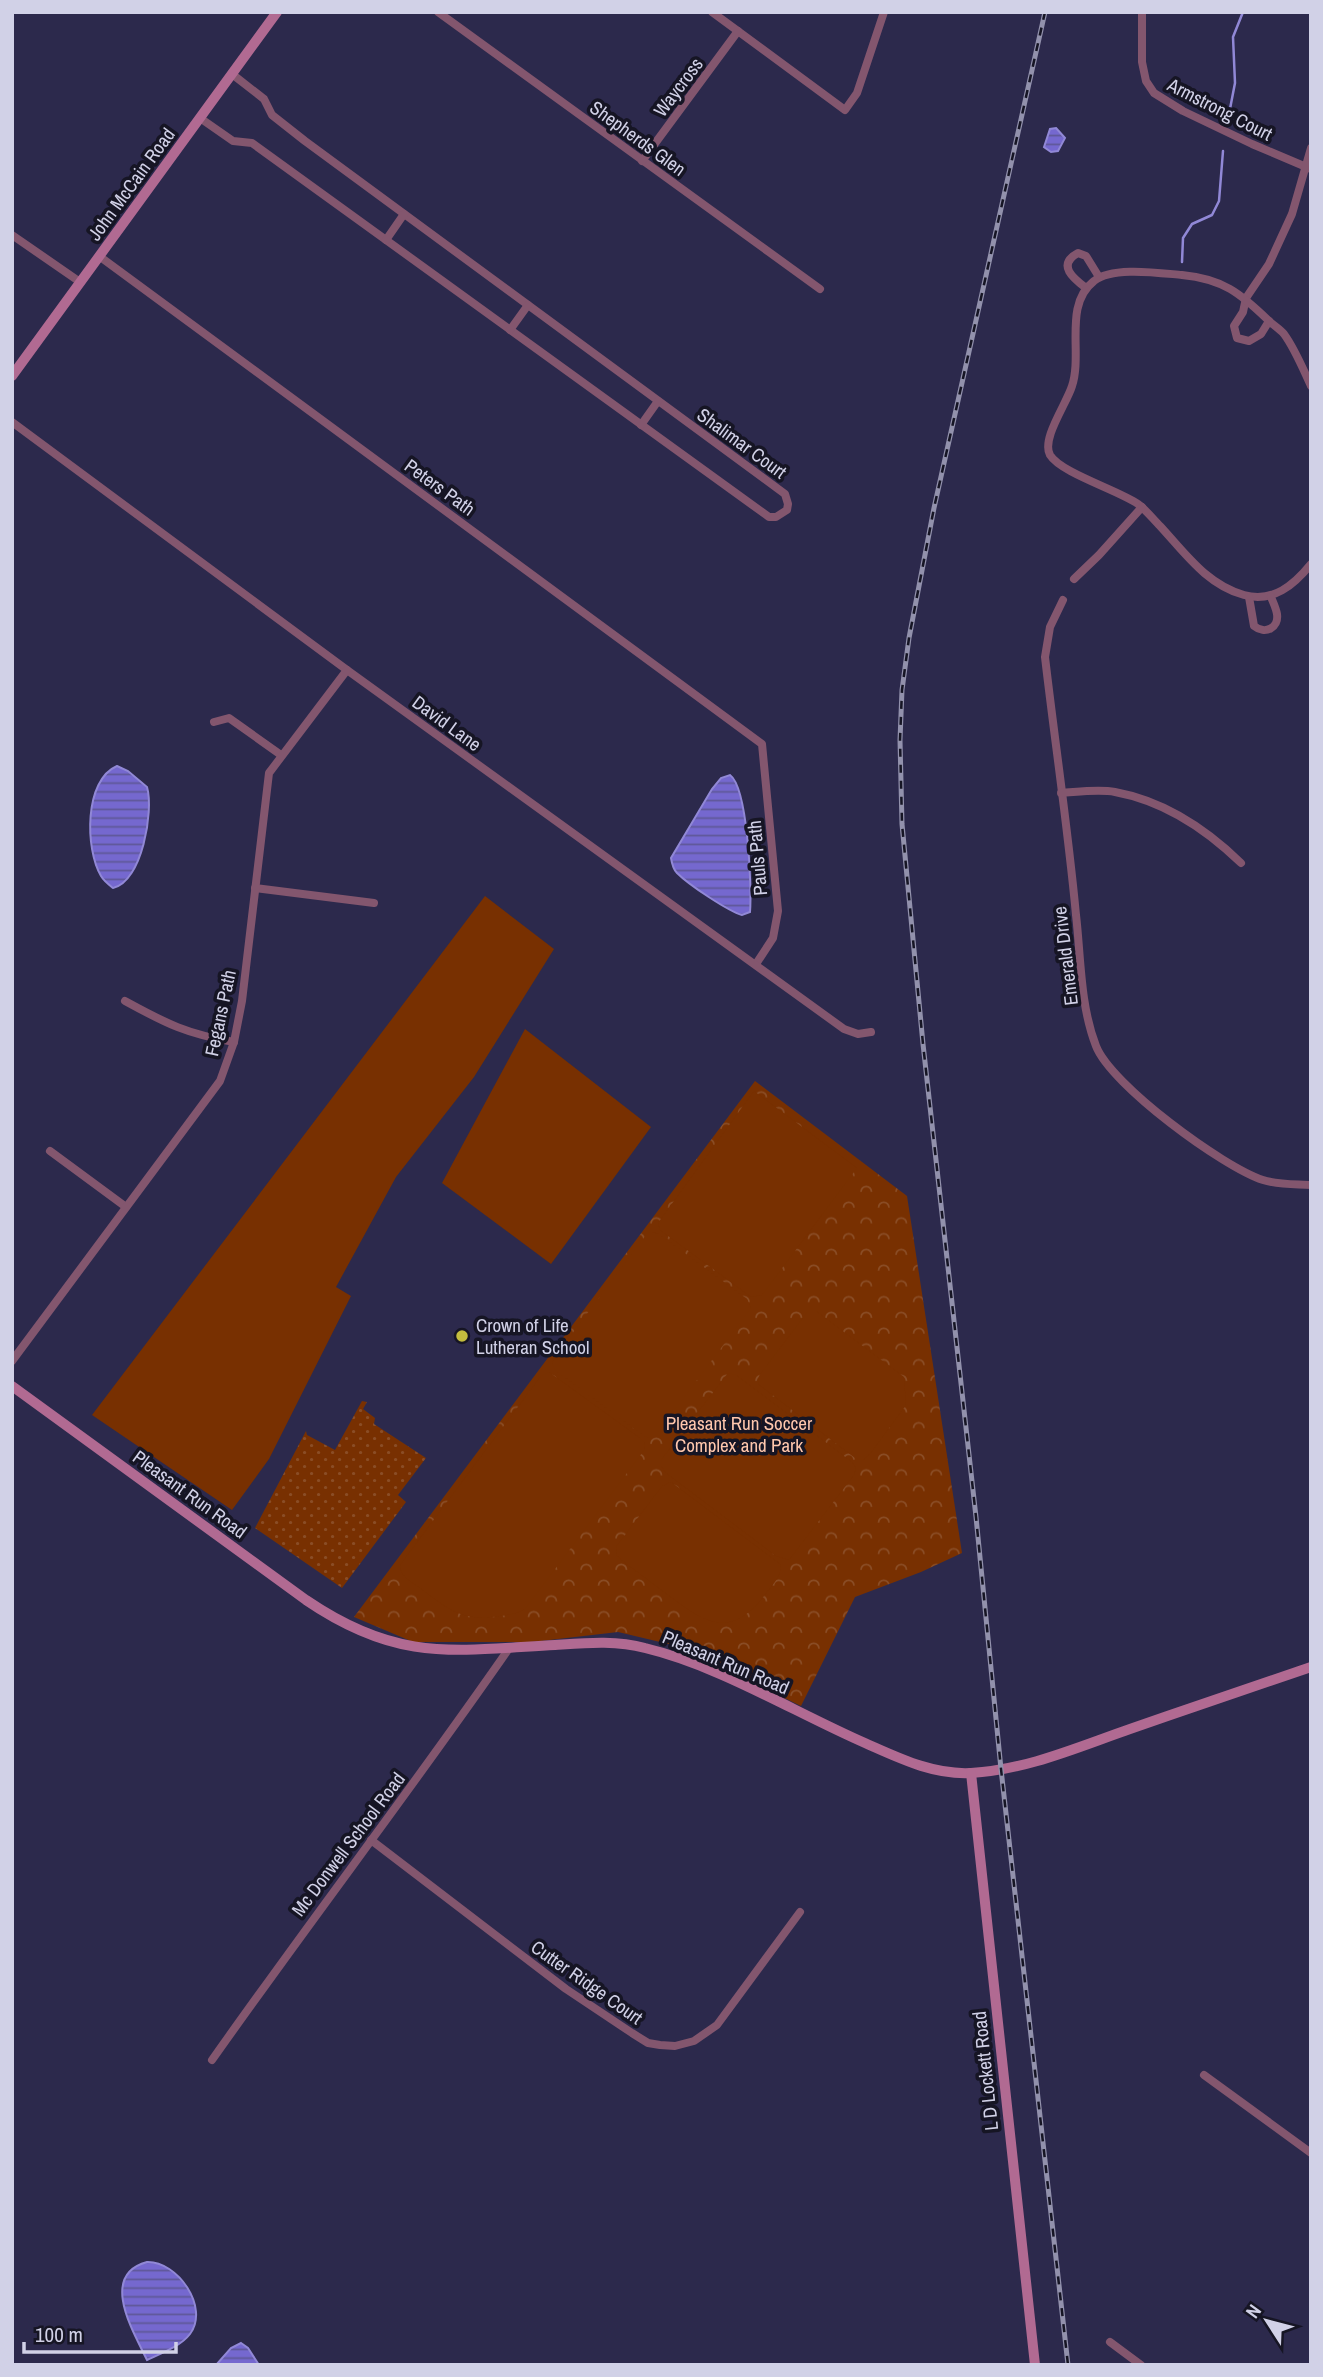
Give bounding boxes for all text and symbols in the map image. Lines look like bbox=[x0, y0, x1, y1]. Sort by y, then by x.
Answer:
street label: Waycross bbox=[647, 52, 709, 122]
street label: Armstrong Court bbox=[1162, 71, 1277, 147]
street label: Shepherds Glen bbox=[585, 94, 691, 182]
street label: John McCain Road bbox=[81, 122, 181, 246]
street label: Shalimar Court bbox=[692, 402, 793, 485]
street label: Peters Path bbox=[399, 453, 481, 521]
street label: David Lane bbox=[407, 689, 487, 757]
street label: Pauls Path bbox=[741, 819, 773, 897]
street label: Emerald Drive bbox=[1046, 905, 1084, 1007]
street label: Fegans Path bbox=[198, 967, 242, 1059]
place label: Crown of Life Lutheran School bbox=[476, 1312, 589, 1360]
marker: Crown of Life Lutheran School bbox=[454, 1328, 470, 1344]
park label: Pleasant Run Soccer Complex and Park bbox=[666, 1410, 813, 1458]
street label: Pleasant Run Road bbox=[128, 1444, 252, 1544]
street label: Pleasant Run Road bbox=[659, 1624, 793, 1700]
street label: Mc Donwell School Road bbox=[285, 1767, 411, 1921]
street label: Cutter Ridge Court bbox=[526, 1934, 649, 2031]
street label: L D Lockett Road bbox=[966, 2010, 1004, 2132]
north arrow bbox=[1232, 2286, 1302, 2356]
text: N bbox=[1239, 2299, 1267, 2323]
scale bar bbox=[24, 2310, 177, 2354]
text: 100 m bbox=[35, 2320, 83, 2349]

